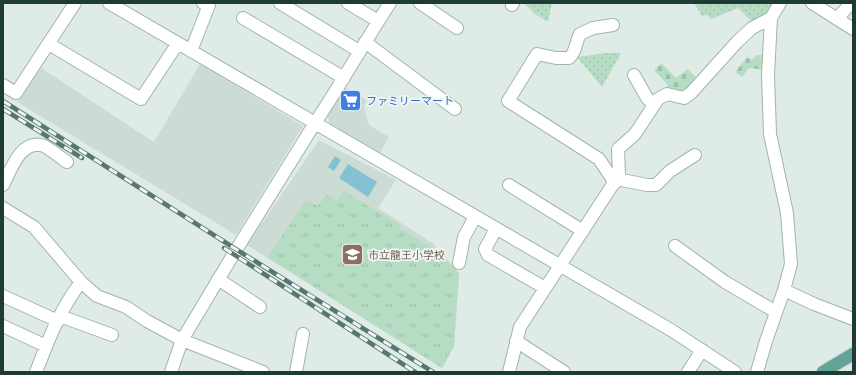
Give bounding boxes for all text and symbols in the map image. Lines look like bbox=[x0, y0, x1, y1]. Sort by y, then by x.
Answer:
supermarket icon: ファミリーマート bbox=[338, 88, 364, 114]
place label: ファミリーマート bbox=[366, 95, 454, 108]
school or university icon: 市立龍王小学校 bbox=[340, 242, 366, 268]
place label: 市立龍王小学校 bbox=[368, 249, 445, 262]

